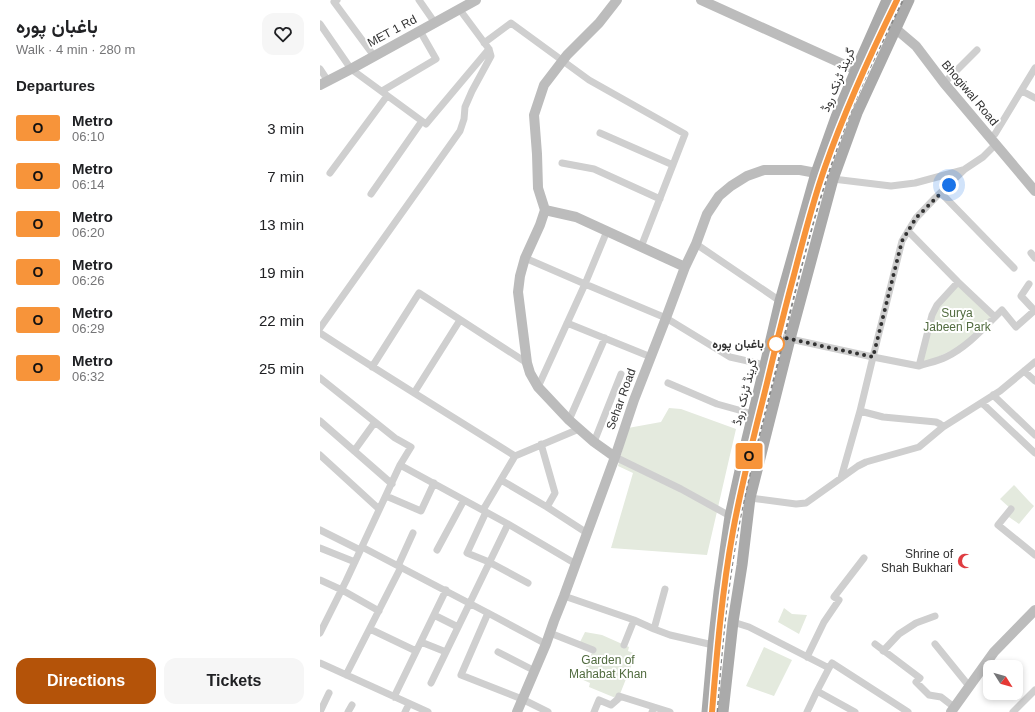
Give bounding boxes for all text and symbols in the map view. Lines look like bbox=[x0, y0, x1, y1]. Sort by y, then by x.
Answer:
street label: MET 1 Rd bbox=[365, 12, 419, 50]
button: heart bbox=[262, 13, 304, 55]
text: باغبان پورہ bbox=[16, 16, 98, 37]
text: Walk · 4 min · 280 m bbox=[16, 42, 135, 57]
street label: گرینڈ ٹرنک روڈ bbox=[818, 46, 859, 114]
street label: Bhogiwal Road bbox=[939, 58, 1001, 128]
text: Departures bbox=[16, 77, 95, 94]
text: Metro bbox=[72, 112, 113, 129]
text: O bbox=[33, 120, 43, 136]
text: 3 min bbox=[267, 120, 304, 137]
text: 06:10 bbox=[72, 129, 105, 144]
text: Metro bbox=[72, 160, 113, 177]
text: O bbox=[33, 168, 43, 184]
text: 7 min bbox=[267, 168, 304, 185]
your location bbox=[939, 175, 959, 195]
text: 06:14 bbox=[72, 177, 105, 192]
text: Metro bbox=[72, 208, 113, 225]
text: O bbox=[33, 216, 43, 232]
text: 13 min bbox=[259, 216, 304, 233]
text: 06:20 bbox=[72, 225, 105, 240]
text: Metro bbox=[72, 256, 113, 273]
text: O bbox=[33, 264, 43, 280]
text: 19 min bbox=[259, 264, 304, 281]
text: 06:26 bbox=[72, 273, 105, 288]
text: Metro bbox=[72, 304, 113, 321]
park label: Surya Jabeen Park bbox=[923, 306, 992, 334]
text: O bbox=[33, 312, 43, 328]
text: 22 min bbox=[259, 312, 304, 329]
text: 06:29 bbox=[72, 321, 105, 336]
marker: باغبان پورہ bbox=[767, 335, 785, 353]
place label: باغبان پورہ bbox=[712, 337, 764, 352]
text: Metro bbox=[72, 352, 113, 369]
street label: گرینڈ ٹرنک روڈ bbox=[730, 357, 761, 427]
text: O bbox=[33, 360, 43, 376]
text: 25 min bbox=[259, 360, 304, 377]
street label: Sehar Road bbox=[603, 367, 639, 431]
text: 06:32 bbox=[72, 369, 105, 384]
line badge: O bbox=[736, 443, 762, 469]
text: O bbox=[744, 448, 754, 464]
place label: Shrine of Shah Bukhari bbox=[881, 547, 954, 575]
mosque icon: Shrine of Shah Bukhari bbox=[956, 552, 974, 570]
park label: Garden of Mahabat Khan bbox=[569, 653, 647, 681]
button: Directions bbox=[16, 658, 156, 704]
button: Tickets bbox=[164, 658, 304, 704]
north arrow bbox=[983, 660, 1023, 700]
map controls bbox=[983, 660, 1023, 700]

